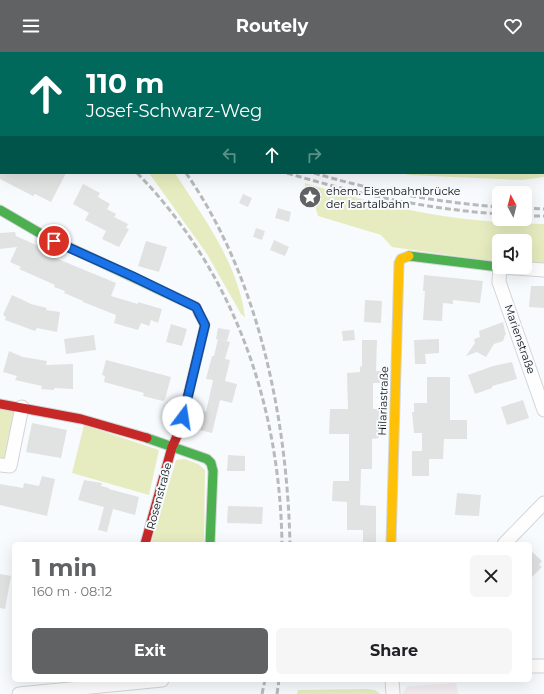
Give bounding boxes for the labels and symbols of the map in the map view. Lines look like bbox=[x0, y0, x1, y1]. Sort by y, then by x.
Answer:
place icon: ehem. Eisenbahnbrücke der Isartalbahn bbox=[297, 184, 323, 210]
place label: ehem. Eisenbahnbrücke der Isartalbahn bbox=[326, 184, 461, 211]
north arrow bbox=[492, 186, 532, 226]
pin bbox=[37, 224, 71, 258]
street label: Marienstraße bbox=[502, 302, 539, 376]
street label: Hilariastraße bbox=[375, 366, 391, 436]
position arrow bbox=[162, 396, 204, 438]
street label: Rosenstraße bbox=[143, 461, 175, 531]

